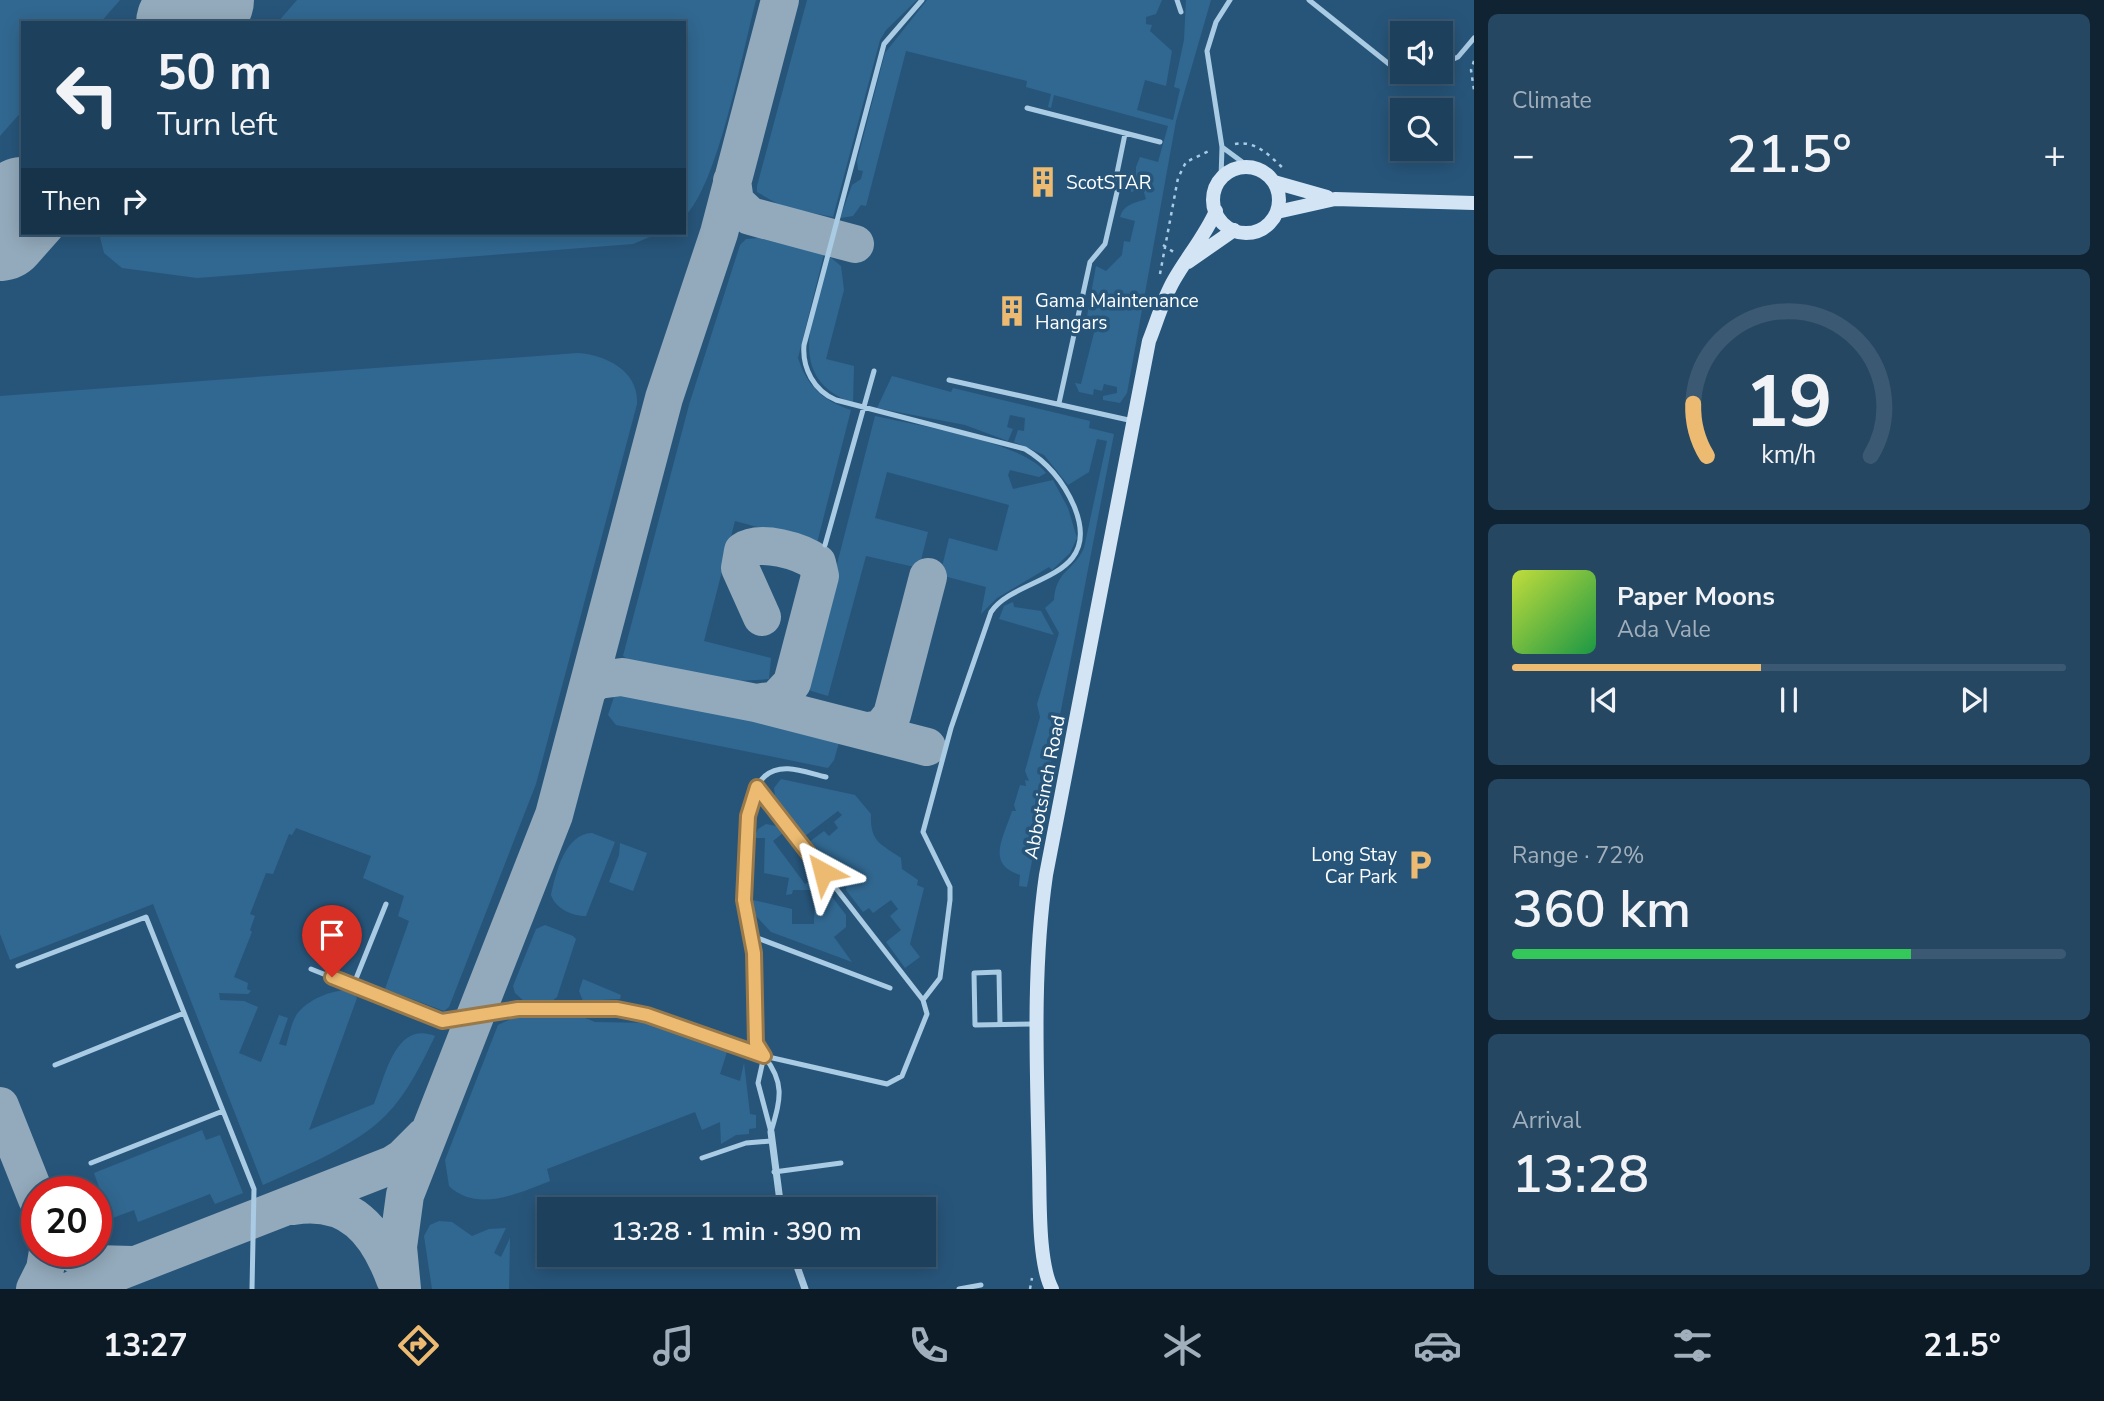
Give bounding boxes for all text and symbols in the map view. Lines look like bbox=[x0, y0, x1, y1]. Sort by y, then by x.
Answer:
map controls bbox=[1390, 21, 1453, 161]
button: sound bbox=[1390, 21, 1453, 84]
text: 50 m bbox=[157, 39, 272, 106]
icon: left bbox=[42, 49, 133, 140]
text: Climate bbox=[1512, 85, 1592, 116]
button: search bbox=[1390, 98, 1453, 161]
text: Turn left bbox=[157, 103, 277, 146]
text: 21.5° bbox=[1726, 119, 1852, 190]
text: − bbox=[1512, 130, 1535, 181]
text: + bbox=[2043, 130, 2066, 181]
building icon: ScotSTAR bbox=[1026, 165, 1060, 199]
place label: ScotSTAR bbox=[1066, 170, 1152, 196]
icon: right bbox=[115, 182, 153, 220]
text: Then bbox=[42, 184, 101, 219]
place label: Gama Maintenance Hangars bbox=[1035, 288, 1199, 336]
building icon: Gama Maintenance Hangars bbox=[995, 294, 1029, 328]
text: 19 bbox=[1745, 352, 1833, 452]
text: km/h bbox=[1761, 437, 1817, 471]
text: Paper Moons bbox=[1617, 579, 1775, 614]
text: Ada Vale bbox=[1617, 614, 1711, 645]
icon: previous bbox=[1585, 681, 1623, 719]
icon: pause bbox=[1770, 681, 1808, 719]
icon: next bbox=[1955, 681, 1993, 719]
street label: Abbotsinch Road bbox=[1018, 713, 1072, 861]
position arrow bbox=[786, 835, 860, 909]
text: Range · 72% bbox=[1512, 840, 1644, 871]
place label: Long Stay Car Park bbox=[1311, 842, 1397, 890]
parking icon: Long Stay Car Park bbox=[1403, 848, 1437, 882]
text: 360 km bbox=[1512, 874, 1691, 945]
pin bbox=[302, 905, 362, 977]
icon: arrive bbox=[313, 916, 351, 954]
text: Arrival bbox=[1512, 1105, 1581, 1136]
text: 13:28 bbox=[1512, 1139, 1649, 1210]
speed limit sign: 20 bbox=[21, 1176, 112, 1267]
text: 13:28 · 1 min · 390 m bbox=[611, 1214, 862, 1249]
icon: directions bbox=[394, 1321, 443, 1370]
icon: music bbox=[649, 1321, 698, 1370]
icon: phone bbox=[904, 1321, 953, 1370]
icon: climate bbox=[1158, 1321, 1207, 1370]
icon: car bbox=[1413, 1321, 1462, 1370]
icon: filters bbox=[1668, 1321, 1717, 1370]
text: 13:27 bbox=[103, 1324, 188, 1367]
text: 21.5° bbox=[1923, 1324, 2001, 1367]

